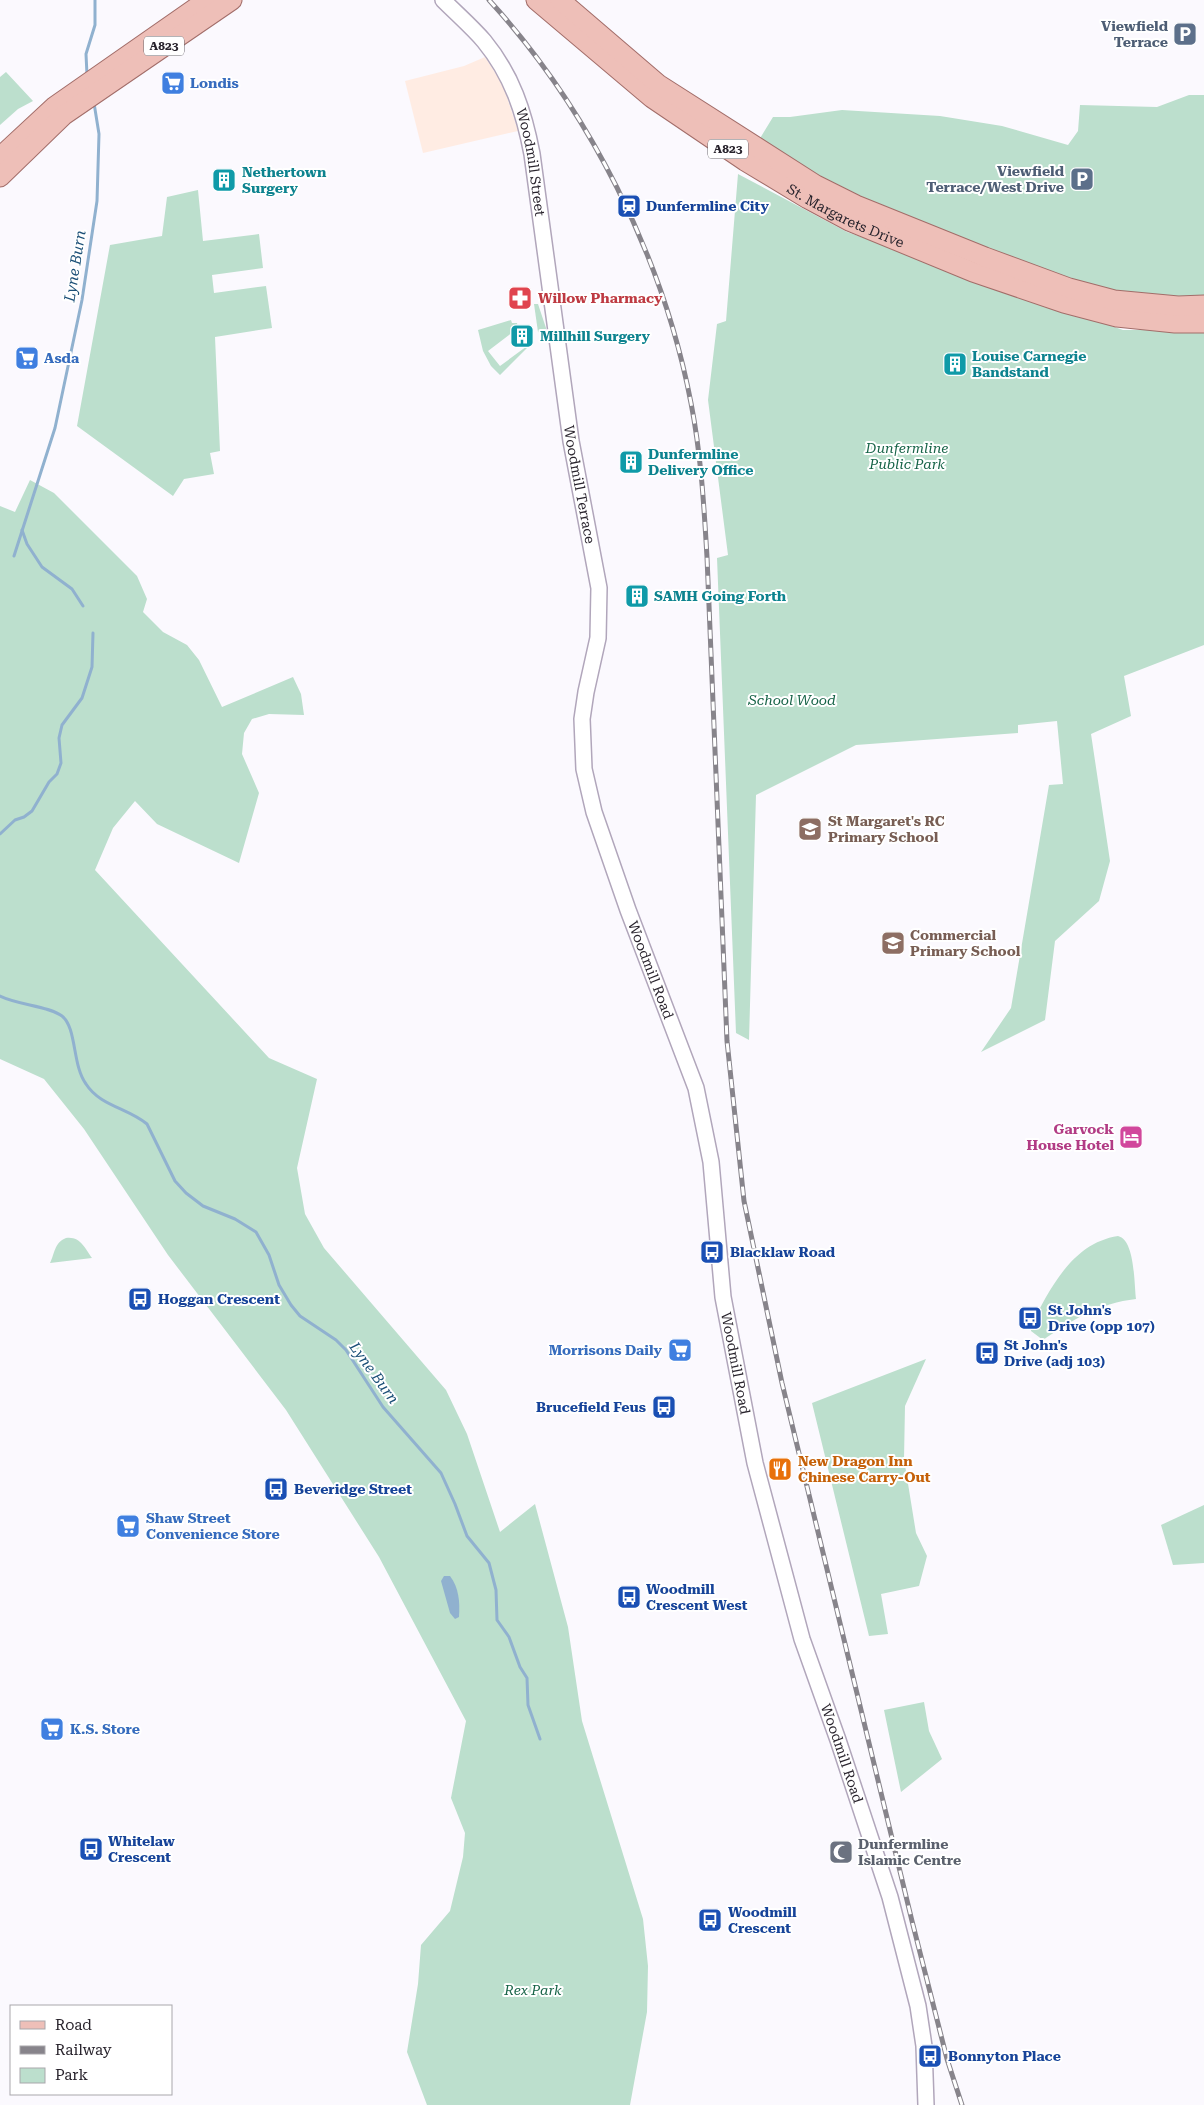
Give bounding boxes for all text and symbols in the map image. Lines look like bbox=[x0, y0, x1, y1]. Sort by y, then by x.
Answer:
place label: Viewfield Terrace bbox=[1101, 18, 1169, 50]
parking icon: Viewfield Terrace bbox=[1172, 21, 1198, 47]
road number: A823 bbox=[144, 36, 184, 56]
supermarket icon: Londis bbox=[160, 70, 186, 96]
place label: Londis bbox=[190, 75, 239, 91]
street label: Woodmill Street bbox=[513, 106, 548, 217]
road number: A823 bbox=[708, 140, 748, 158]
place label: Viewfield Terrace/West Drive bbox=[926, 163, 1065, 195]
place label: Nethertown Surgery bbox=[242, 164, 327, 196]
parking icon: Viewfield Terrace/West Drive bbox=[1069, 166, 1095, 192]
building icon: Nethertown Surgery bbox=[211, 167, 237, 193]
street label: St. Margarets Drive bbox=[784, 180, 907, 251]
station icon: Dunfermline City bbox=[616, 193, 642, 219]
place label: Dunfermline City bbox=[646, 198, 769, 214]
water label: Lyne Burn bbox=[60, 229, 90, 304]
pharmacy icon: Willow Pharmacy bbox=[507, 285, 533, 311]
place label: Willow Pharmacy bbox=[538, 290, 663, 306]
building icon: Millhill Surgery bbox=[509, 323, 535, 349]
place label: Millhill Surgery bbox=[540, 328, 650, 344]
supermarket icon: Asda bbox=[14, 345, 40, 371]
place label: Louise Carnegie Bandstand bbox=[972, 348, 1086, 380]
place label: Asda bbox=[44, 350, 80, 366]
building icon: Louise Carnegie Bandstand bbox=[942, 351, 968, 377]
street label: Woodmill Terrace bbox=[561, 424, 598, 545]
park label: Dunfermline Public Park bbox=[865, 440, 948, 472]
place label: Dunfermline Delivery Office bbox=[648, 446, 754, 478]
building icon: Dunfermline Delivery Office bbox=[618, 449, 644, 475]
building icon: SAMH Going Forth bbox=[624, 583, 650, 609]
place label: SAMH Going Forth bbox=[654, 588, 787, 604]
park label: School Wood bbox=[747, 692, 836, 708]
place label: St Margaret's RC Primary School bbox=[828, 813, 945, 845]
school or university icon: St Margaret's RC Primary School bbox=[797, 816, 823, 842]
street label: Woodmill Road bbox=[625, 919, 677, 1021]
place label: Commercial Primary School bbox=[910, 927, 1021, 959]
school or university icon: Commercial Primary School bbox=[880, 930, 906, 956]
place label: Garvock House Hotel bbox=[1027, 1121, 1114, 1153]
hotel icon: Garvock House Hotel bbox=[1118, 1124, 1144, 1150]
bus stop icon: Blacklaw Road bbox=[699, 1239, 725, 1265]
place label: Blacklaw Road bbox=[730, 1244, 836, 1260]
bus stop icon: Hoggan Crescent bbox=[127, 1286, 153, 1312]
place label: Hoggan Crescent bbox=[158, 1291, 280, 1307]
place label: St John's Drive (opp 107) bbox=[1048, 1302, 1155, 1334]
bus stop icon: St John's Drive (opp 107) bbox=[1017, 1305, 1043, 1331]
street label: Woodmill Road bbox=[718, 1311, 753, 1416]
supermarket icon: Morrisons Daily bbox=[667, 1337, 693, 1363]
place label: St John's Drive (adj 103) bbox=[1004, 1337, 1105, 1369]
water label: Lyne Burn bbox=[345, 1338, 402, 1407]
bus stop icon: St John's Drive (adj 103) bbox=[974, 1340, 1000, 1366]
place label: Morrisons Daily bbox=[549, 1342, 663, 1358]
bus stop icon: Brucefield Feus bbox=[651, 1394, 677, 1420]
place label: Brucefield Feus bbox=[536, 1399, 646, 1415]
place label: New Dragon Inn Chinese Carry-Out bbox=[798, 1453, 931, 1485]
restaurant icon: New Dragon Inn Chinese Carry-Out bbox=[767, 1456, 793, 1482]
bus stop icon: Beveridge Street bbox=[263, 1476, 289, 1502]
place label: Beveridge Street bbox=[294, 1481, 412, 1497]
place label: Shaw Street Convenience Store bbox=[146, 1510, 280, 1542]
supermarket icon: Shaw Street Convenience Store bbox=[115, 1513, 141, 1539]
place label: Woodmill Crescent West bbox=[646, 1581, 748, 1613]
bus stop icon: Woodmill Crescent West bbox=[616, 1584, 642, 1610]
street label: Woodmill Road bbox=[818, 1702, 866, 1805]
supermarket icon: K.S. Store bbox=[39, 1716, 65, 1742]
place label: K.S. Store bbox=[70, 1721, 140, 1737]
place label: Whitelaw Crescent bbox=[108, 1833, 175, 1865]
bus stop icon: Whitelaw Crescent bbox=[78, 1836, 104, 1862]
place label: Dunfermline Islamic Centre bbox=[858, 1836, 961, 1868]
mosque icon: Dunfermline Islamic Centre bbox=[828, 1839, 854, 1865]
place label: Woodmill Crescent bbox=[728, 1904, 797, 1936]
bus stop icon: Woodmill Crescent bbox=[697, 1907, 723, 1933]
park label: Rex Park bbox=[503, 1982, 562, 1998]
legend bbox=[10, 2005, 172, 2095]
text: Road bbox=[55, 2016, 92, 2034]
text: Railway bbox=[55, 2041, 112, 2059]
bus stop icon: Bonnyton Place bbox=[917, 2043, 943, 2069]
place label: Bonnyton Place bbox=[948, 2048, 1061, 2064]
text: Park bbox=[55, 2066, 89, 2084]

